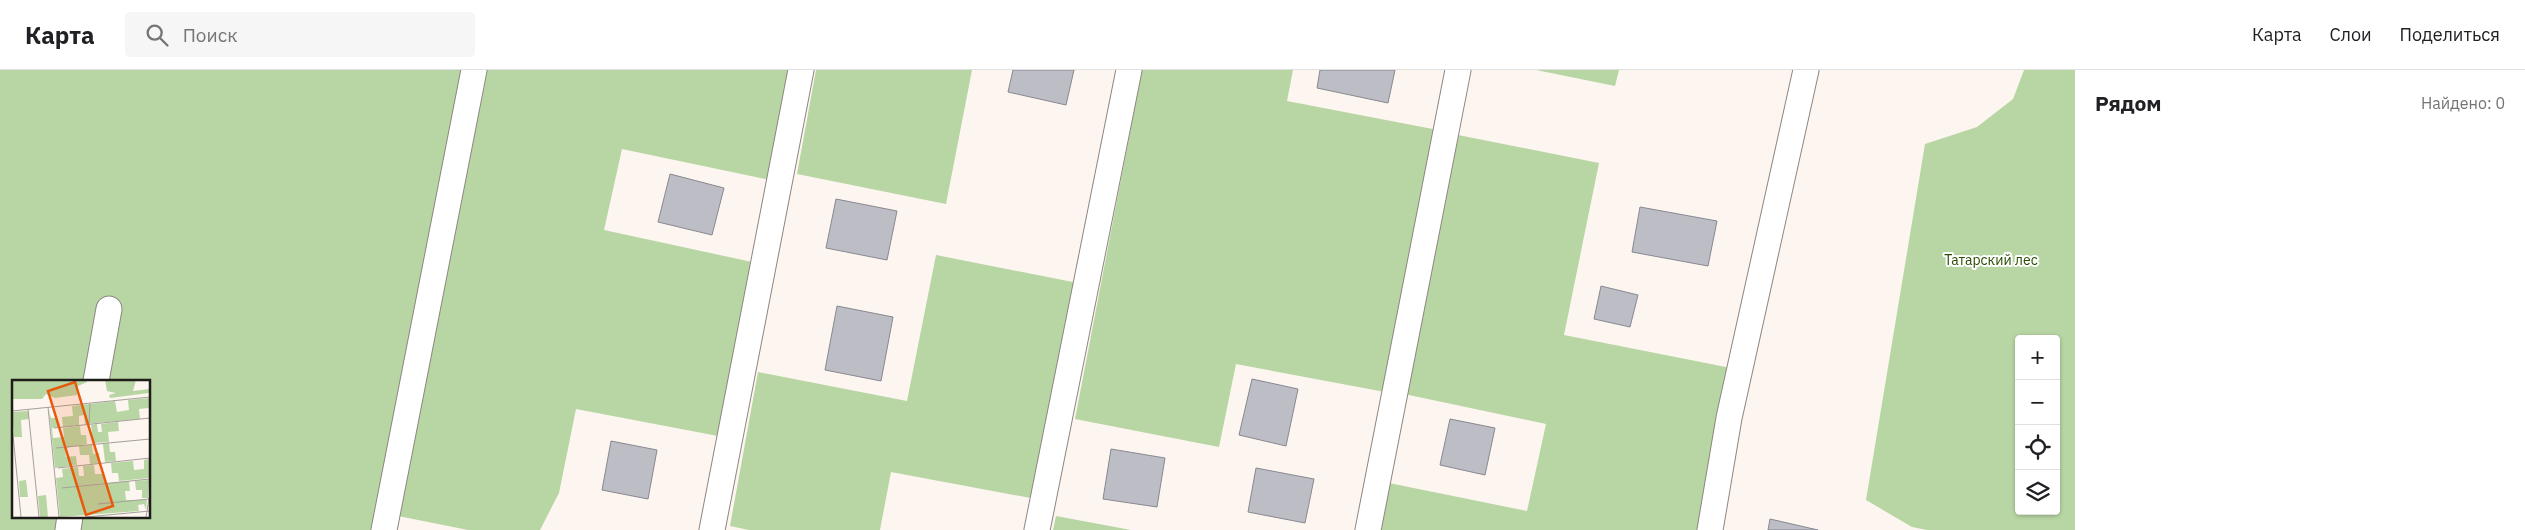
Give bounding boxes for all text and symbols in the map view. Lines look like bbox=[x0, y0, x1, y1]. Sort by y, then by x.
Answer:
search box bbox=[125, 12, 475, 57]
text: Карта bbox=[25, 19, 95, 51]
icon: search bbox=[143, 21, 171, 49]
text: Поиск bbox=[183, 23, 238, 47]
text: Карта bbox=[2252, 23, 2302, 46]
text: Слои bbox=[2330, 23, 2372, 46]
text: Поделиться bbox=[2400, 23, 2500, 46]
text: Рядом bbox=[2095, 89, 2162, 117]
text: Найдено: 0 bbox=[2421, 93, 2505, 113]
park label: Татарский лес bbox=[1944, 251, 2038, 269]
map controls bbox=[2015, 335, 2060, 515]
button: + bbox=[2015, 335, 2060, 380]
inset map bbox=[12, 380, 150, 518]
button: − bbox=[2015, 380, 2060, 425]
button: locate bbox=[2015, 425, 2060, 470]
button: layers bbox=[2015, 470, 2060, 515]

